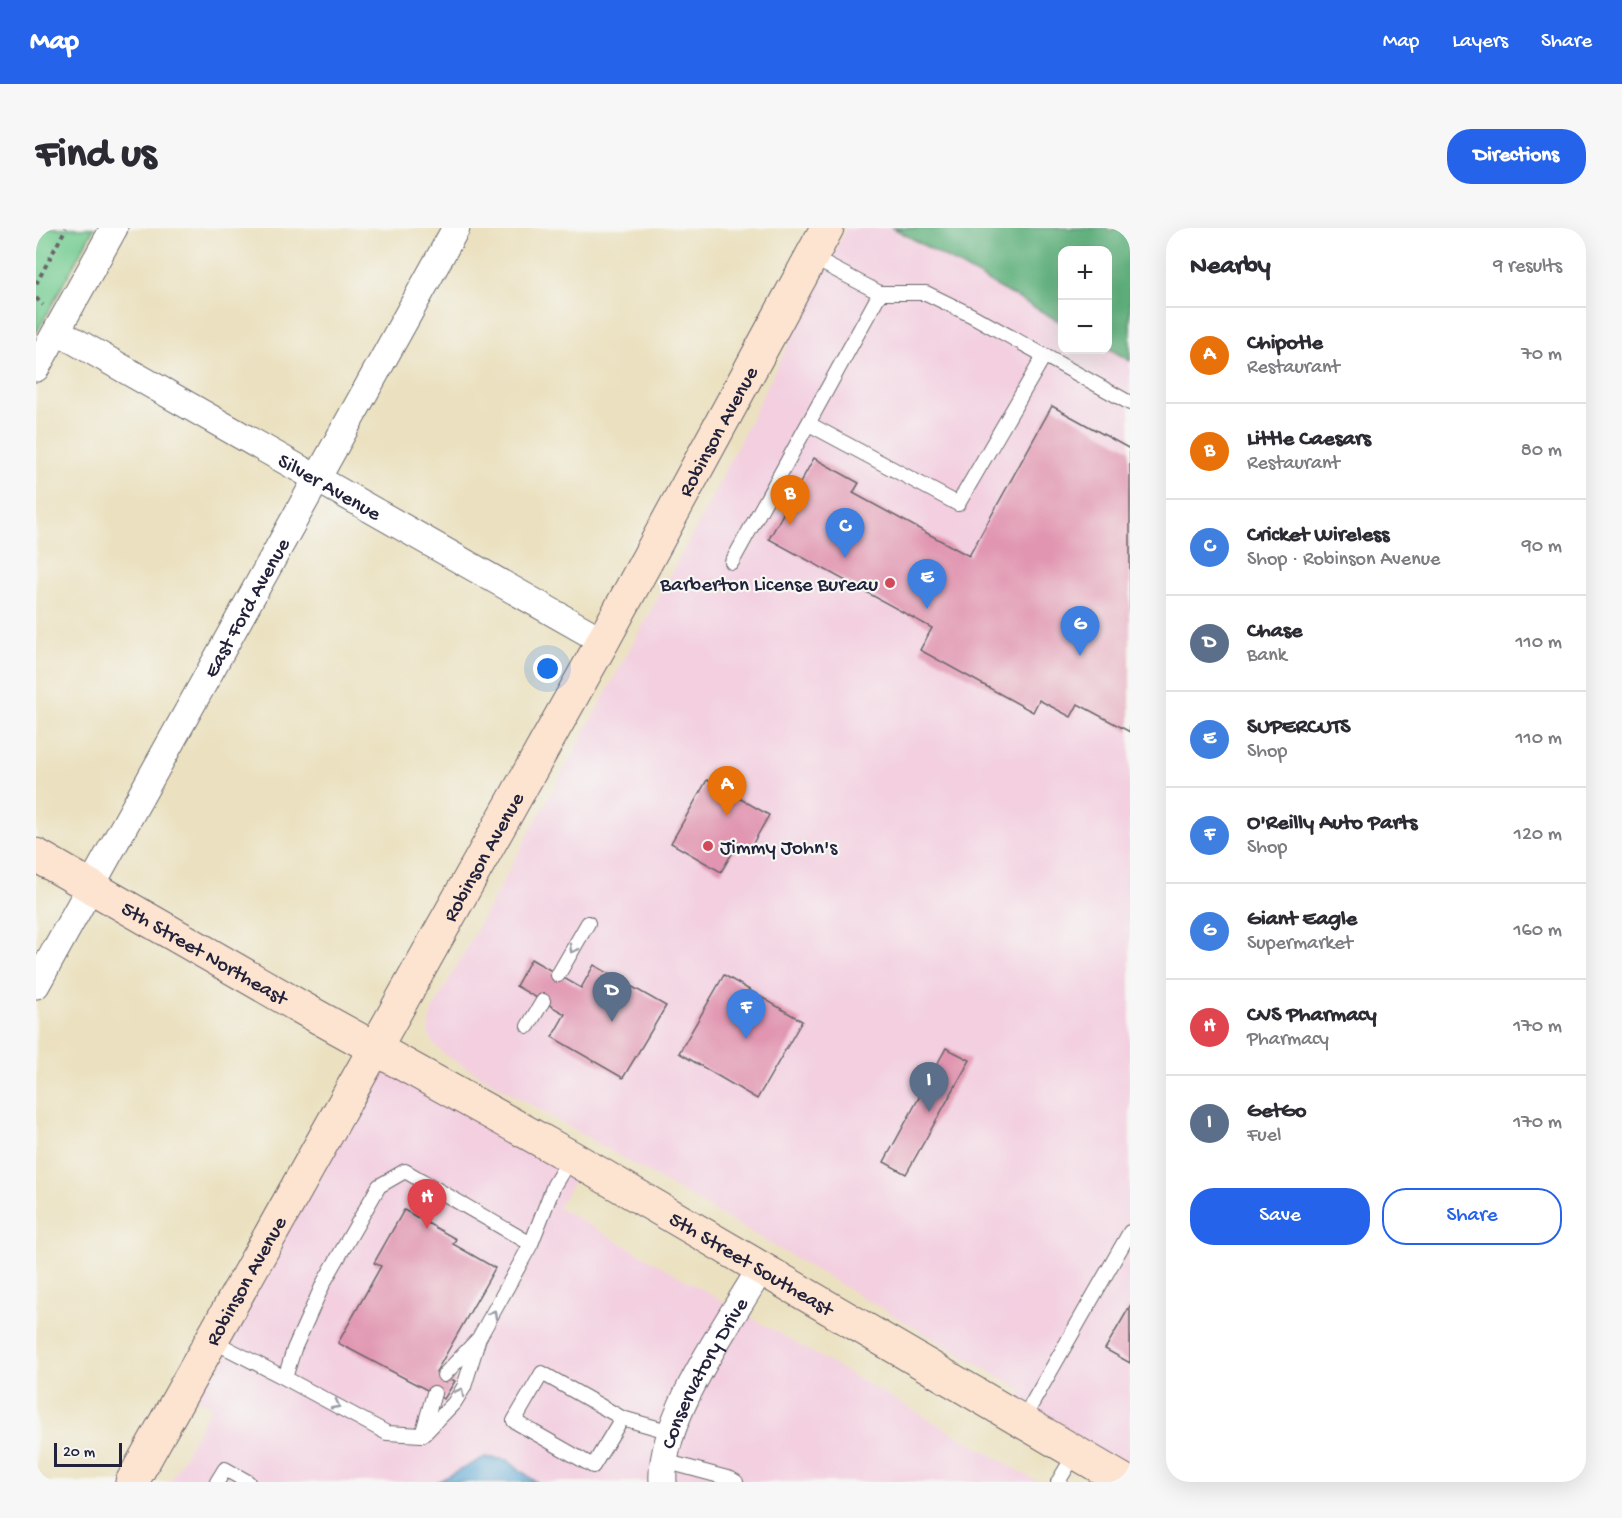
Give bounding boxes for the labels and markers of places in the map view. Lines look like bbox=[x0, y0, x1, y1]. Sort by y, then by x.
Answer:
pin: B bbox=[770, 476, 810, 525]
pin: C bbox=[826, 508, 864, 558]
pin: E bbox=[908, 560, 946, 609]
place label: Barberton License Bureau bbox=[659, 574, 878, 599]
marker: Barberton License Bureau bbox=[883, 576, 897, 590]
pin: G bbox=[1060, 606, 1100, 656]
pin: A bbox=[708, 766, 746, 816]
place label: Jimmy John's bbox=[720, 837, 838, 862]
marker: Jimmy John's bbox=[701, 839, 715, 853]
pin: D bbox=[592, 972, 632, 1022]
pin: F bbox=[726, 990, 766, 1039]
pin: I bbox=[910, 1062, 948, 1112]
pin: H bbox=[408, 1180, 446, 1229]

